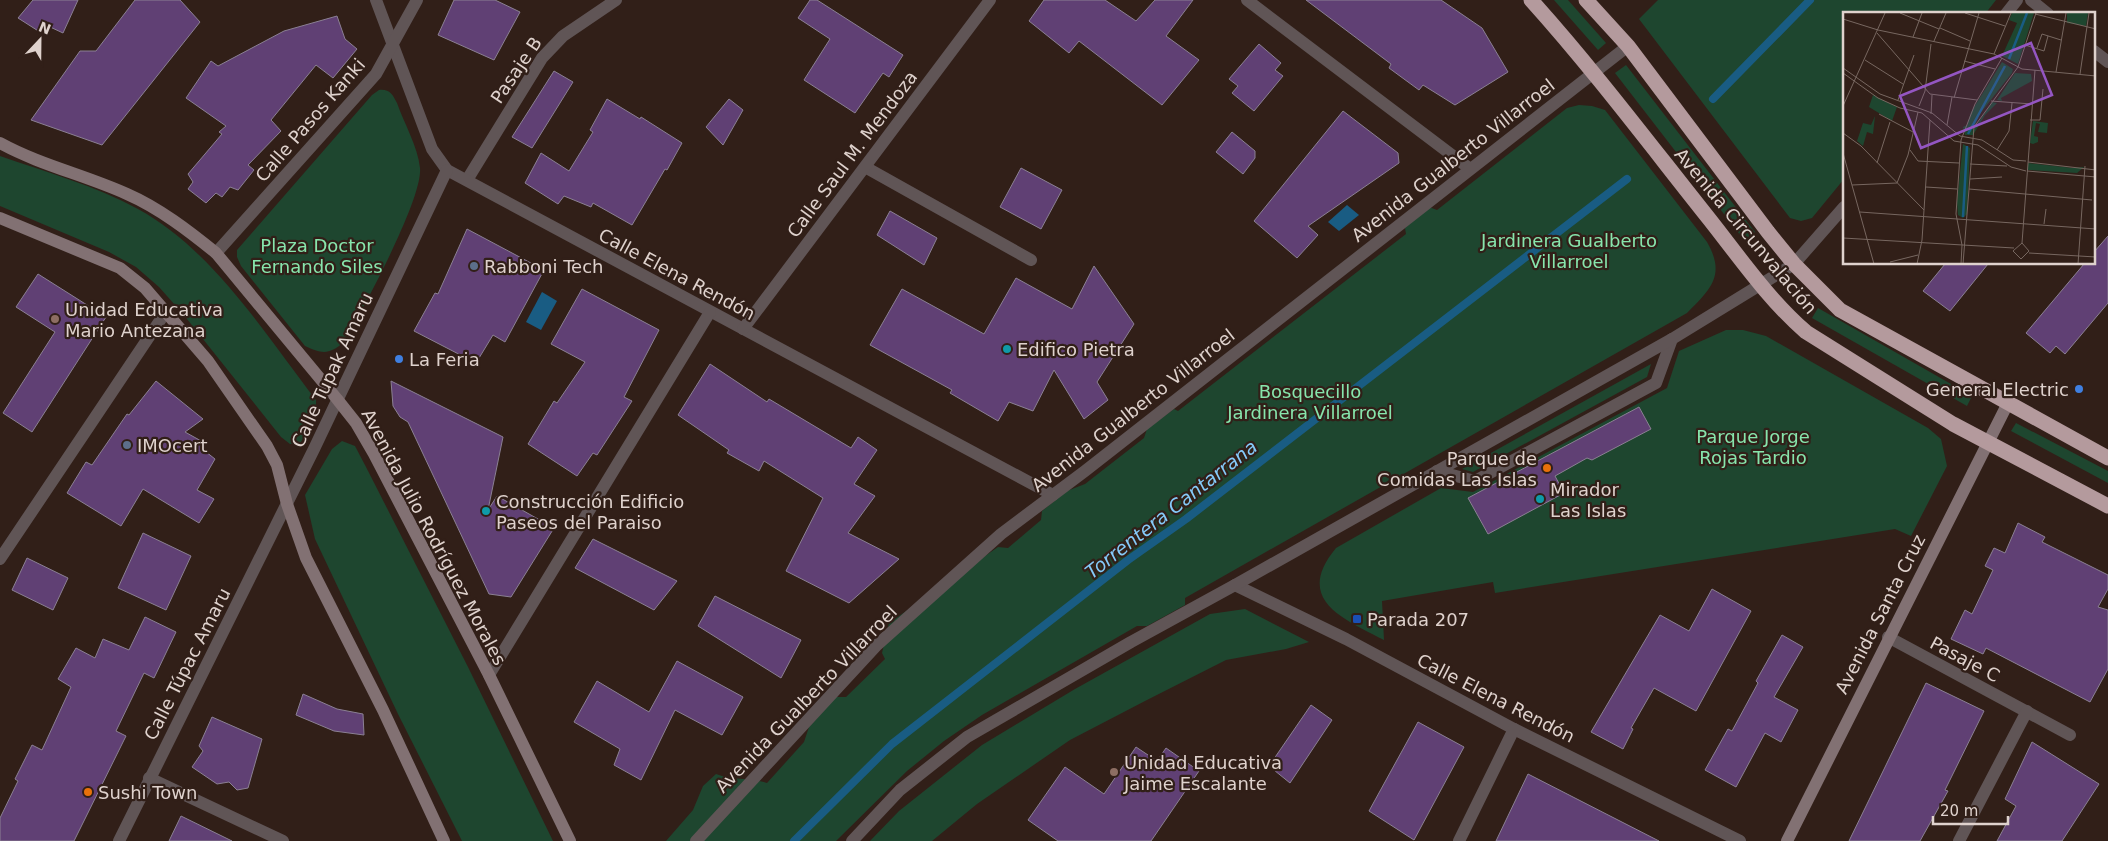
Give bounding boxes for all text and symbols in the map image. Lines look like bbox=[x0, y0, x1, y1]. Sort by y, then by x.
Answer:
inset map bbox=[1843, 12, 2096, 265]
north arrow bbox=[15, 15, 65, 65]
text: N bbox=[36, 18, 53, 38]
street label: Pasaje B bbox=[486, 33, 546, 107]
street label: Calle Pasos Kanki bbox=[251, 54, 369, 186]
street label: Calle Saul M. Mendoza bbox=[783, 67, 921, 241]
street label: Avenida Gualberto Villarroel bbox=[1347, 74, 1559, 246]
street label: Avenida Circunvalación bbox=[1670, 144, 1822, 318]
street label: Calle Elena Rendón bbox=[595, 224, 759, 324]
park label: Jardinera Gualberto Villarroel bbox=[1480, 230, 1657, 272]
park label: Plaza Doctor Fernando Siles bbox=[251, 235, 383, 277]
place label: Rabboni Tech bbox=[484, 256, 603, 277]
marker: Rabboni Tech bbox=[468, 260, 480, 272]
street label: Calle Tupak Amaru bbox=[287, 289, 377, 451]
place label: Unidad Educativa Mario Antezana bbox=[65, 299, 223, 341]
marker: Unidad Educativa Mario Antezana bbox=[49, 313, 61, 325]
street label: Avenida Gualberto Villarroel bbox=[1027, 324, 1239, 496]
place label: Edifico Pietra bbox=[1017, 339, 1135, 360]
marker: Edifico Pietra bbox=[1001, 343, 1013, 355]
place label: La Feria bbox=[409, 349, 480, 370]
marker: La Feria bbox=[393, 353, 405, 365]
place label: General Electric bbox=[1926, 379, 2069, 400]
park label: Bosquecillo Jardinera Villarroel bbox=[1226, 381, 1393, 423]
marker: General Electric bbox=[2073, 383, 2085, 395]
street label: Avenida Julio Rodríguez Morales bbox=[357, 405, 511, 669]
park label: Parque Jorge Rojas Tardio bbox=[1696, 426, 1810, 468]
place label: IMOcert bbox=[137, 435, 207, 456]
water label: Torrentera Cantarrana bbox=[1081, 435, 1261, 583]
marker: IMOcert bbox=[121, 439, 133, 451]
place label: Parque de Comidas Las Islas bbox=[1377, 448, 1537, 490]
marker: Parque de Comidas Las Islas bbox=[1541, 462, 1553, 474]
place label: Mirador Las Islas bbox=[1550, 479, 1626, 521]
place label: Construcción Edificio Paseos del Paraiso bbox=[496, 491, 684, 533]
marker: Mirador Las Islas bbox=[1534, 493, 1546, 505]
marker: Construcción Edificio Paseos del Paraiso bbox=[480, 505, 492, 517]
street label: Avenida Santa Cruz bbox=[1831, 531, 1929, 697]
street label: Calle Túpac Amaru bbox=[140, 584, 234, 744]
street label: Avenida Gualberto Villarroel bbox=[711, 601, 901, 797]
place label: Parada 207 bbox=[1367, 609, 1469, 630]
marker: Parada 207 bbox=[1351, 613, 1363, 625]
street label: Pasaje C bbox=[1927, 632, 2003, 686]
street label: Calle Elena Rendón bbox=[1414, 649, 1578, 747]
place label: Unidad Educativa Jaime Escalante bbox=[1123, 752, 1282, 794]
marker: Unidad Educativa Jaime Escalante bbox=[1108, 766, 1120, 778]
place label: Sushi Town bbox=[98, 782, 197, 803]
marker: Sushi Town bbox=[82, 786, 94, 798]
scale bar bbox=[1933, 794, 2008, 826]
text: 20 m bbox=[1940, 802, 1978, 820]

